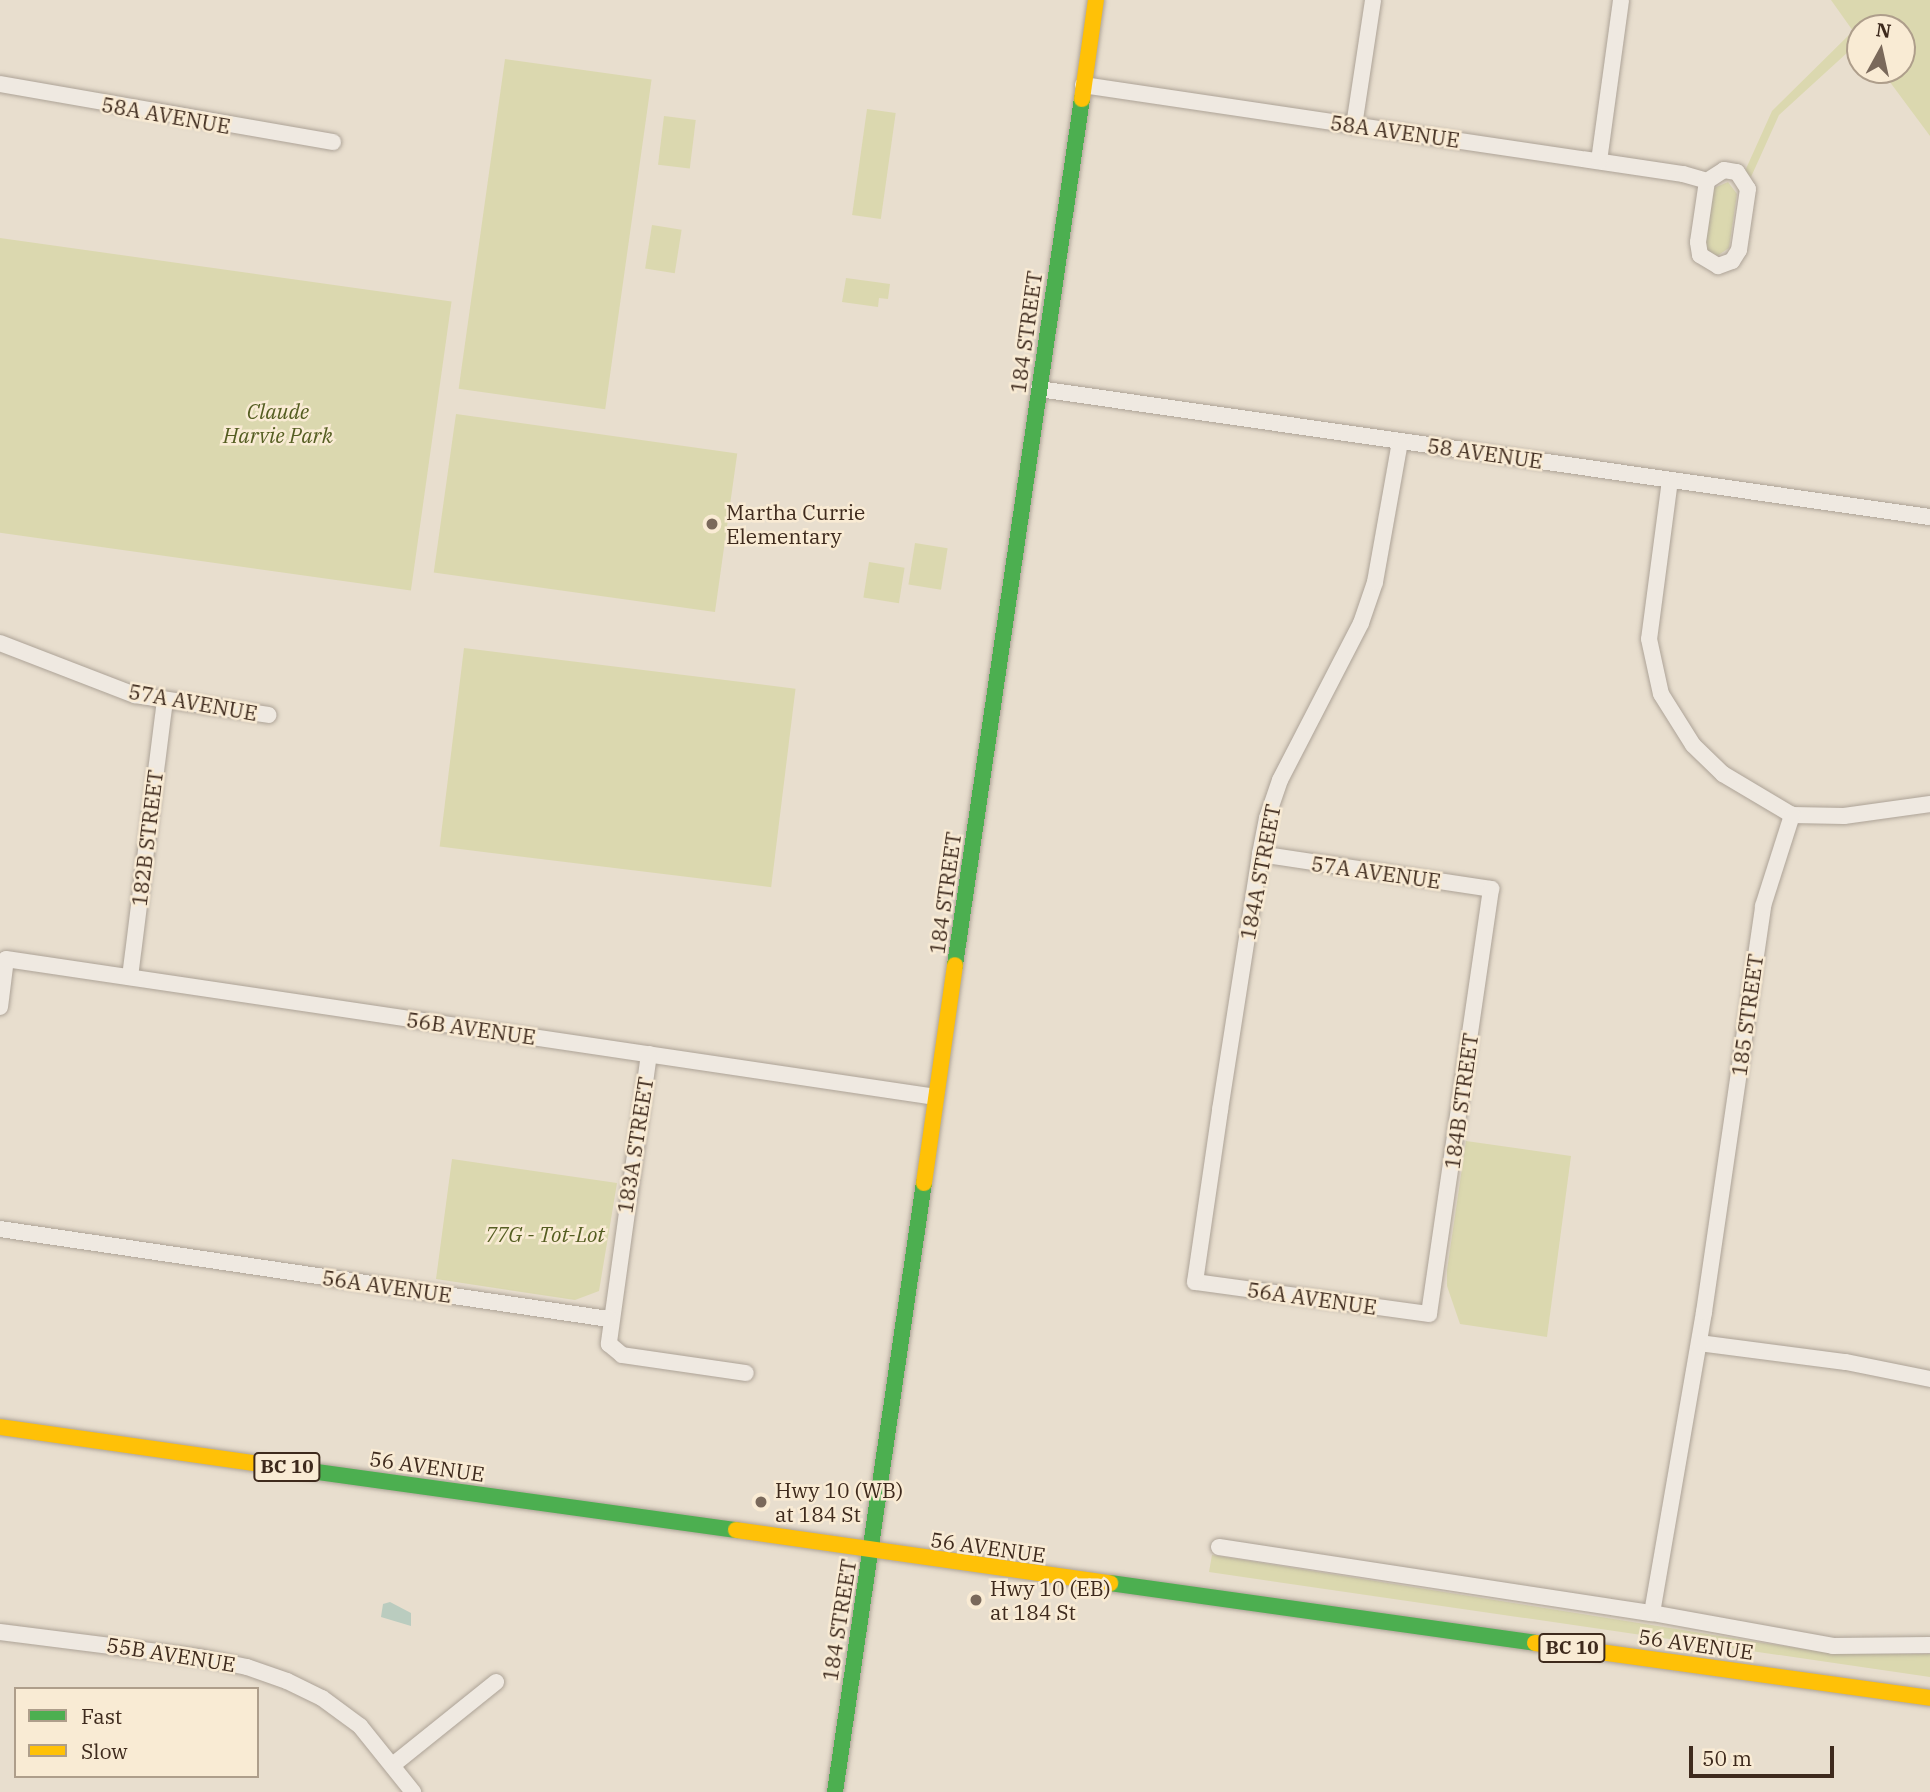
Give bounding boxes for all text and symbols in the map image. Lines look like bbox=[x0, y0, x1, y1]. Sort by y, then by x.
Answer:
north arrow bbox=[1846, 14, 1916, 84]
text: N bbox=[1875, 17, 1893, 43]
street label: 58A AVENUE bbox=[100, 91, 232, 139]
street label: 58A AVENUE bbox=[1329, 109, 1461, 153]
street label: 184 STREET bbox=[1005, 269, 1047, 395]
park label: Claude Harvie Park bbox=[223, 398, 333, 448]
street label: 58 AVENUE bbox=[1426, 432, 1544, 474]
place label: Martha Currie Elementary bbox=[726, 499, 865, 549]
marker: Martha Currie Elementary bbox=[704, 516, 720, 532]
street label: 57A AVENUE bbox=[127, 678, 259, 726]
street label: 182B STREET bbox=[126, 768, 168, 908]
street label: 184A STREET bbox=[1235, 802, 1285, 942]
street label: 184 STREET bbox=[924, 830, 966, 956]
street label: 57A AVENUE bbox=[1310, 850, 1442, 894]
street label: 185 STREET bbox=[1726, 952, 1768, 1078]
street label: 56B AVENUE bbox=[405, 1006, 537, 1050]
street label: 184B STREET bbox=[1439, 1031, 1483, 1171]
street label: 183A STREET bbox=[612, 1075, 658, 1215]
park label: 77G - Tot-Lot bbox=[485, 1221, 605, 1247]
street label: 56A AVENUE bbox=[321, 1264, 453, 1308]
street label: 56A AVENUE bbox=[1246, 1276, 1378, 1320]
street label: 56 AVENUE bbox=[368, 1445, 486, 1487]
road number: BC 10 bbox=[252, 1452, 322, 1483]
place label: Hwy 10 (WB) at 184 St bbox=[775, 1477, 903, 1527]
marker: Hwy 10 (WB) at 184 St bbox=[753, 1494, 769, 1510]
street label: 56 AVENUE bbox=[929, 1526, 1047, 1568]
street label: 184 STREET bbox=[817, 1557, 861, 1683]
place label: Hwy 10 (EB) at 184 St bbox=[990, 1575, 1111, 1625]
marker: Hwy 10 (EB) at 184 St bbox=[968, 1592, 984, 1608]
street label: 56 AVENUE bbox=[1637, 1623, 1755, 1665]
street label: 55B AVENUE bbox=[105, 1631, 237, 1677]
road number: BC 10 bbox=[1537, 1632, 1607, 1664]
legend bbox=[14, 1687, 259, 1778]
text: Fast bbox=[81, 1702, 122, 1730]
scale bar bbox=[1692, 1732, 1837, 1776]
text: Slow bbox=[81, 1737, 128, 1765]
text: 50 m bbox=[1702, 1744, 1752, 1772]

